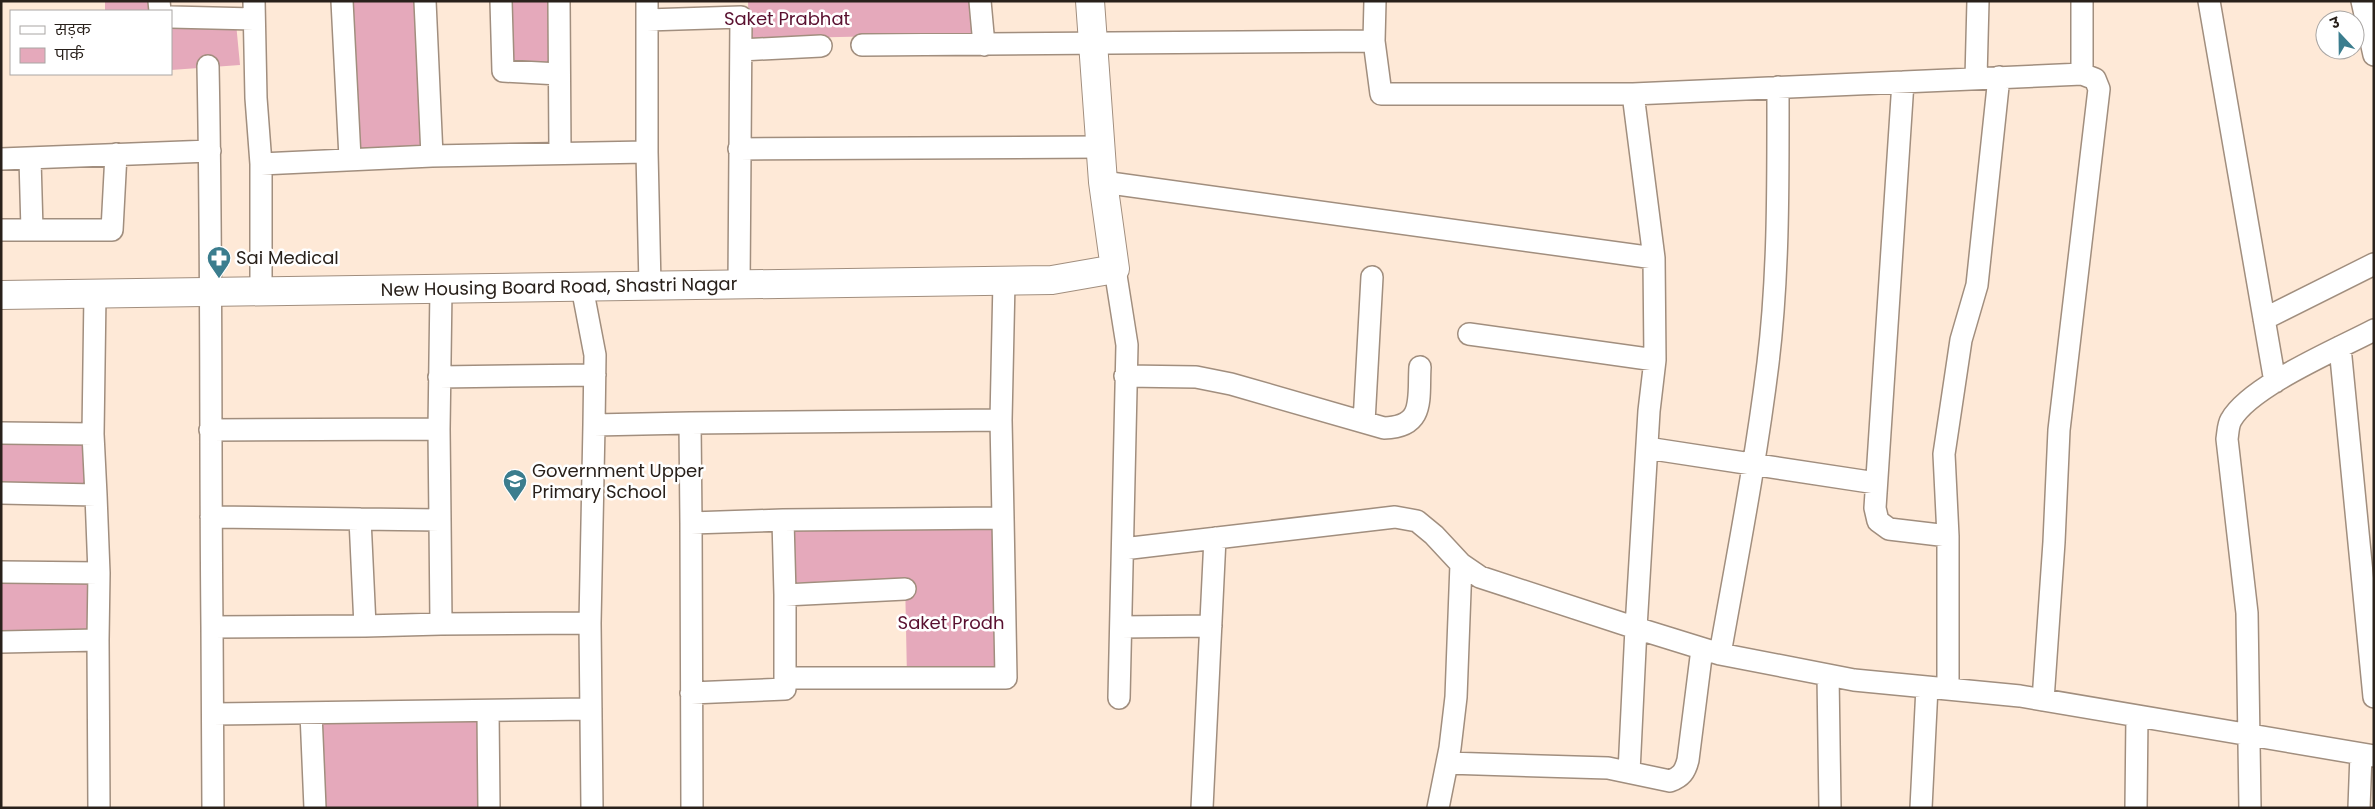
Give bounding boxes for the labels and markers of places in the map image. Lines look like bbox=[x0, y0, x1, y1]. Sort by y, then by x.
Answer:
pharmacy icon: Sai Medical bbox=[206, 245, 232, 279]
place label: Sai Medical bbox=[236, 245, 339, 270]
place label: Government Upper Primary School bbox=[532, 458, 704, 504]
school or university icon: Government Upper Primary School bbox=[502, 468, 528, 502]

